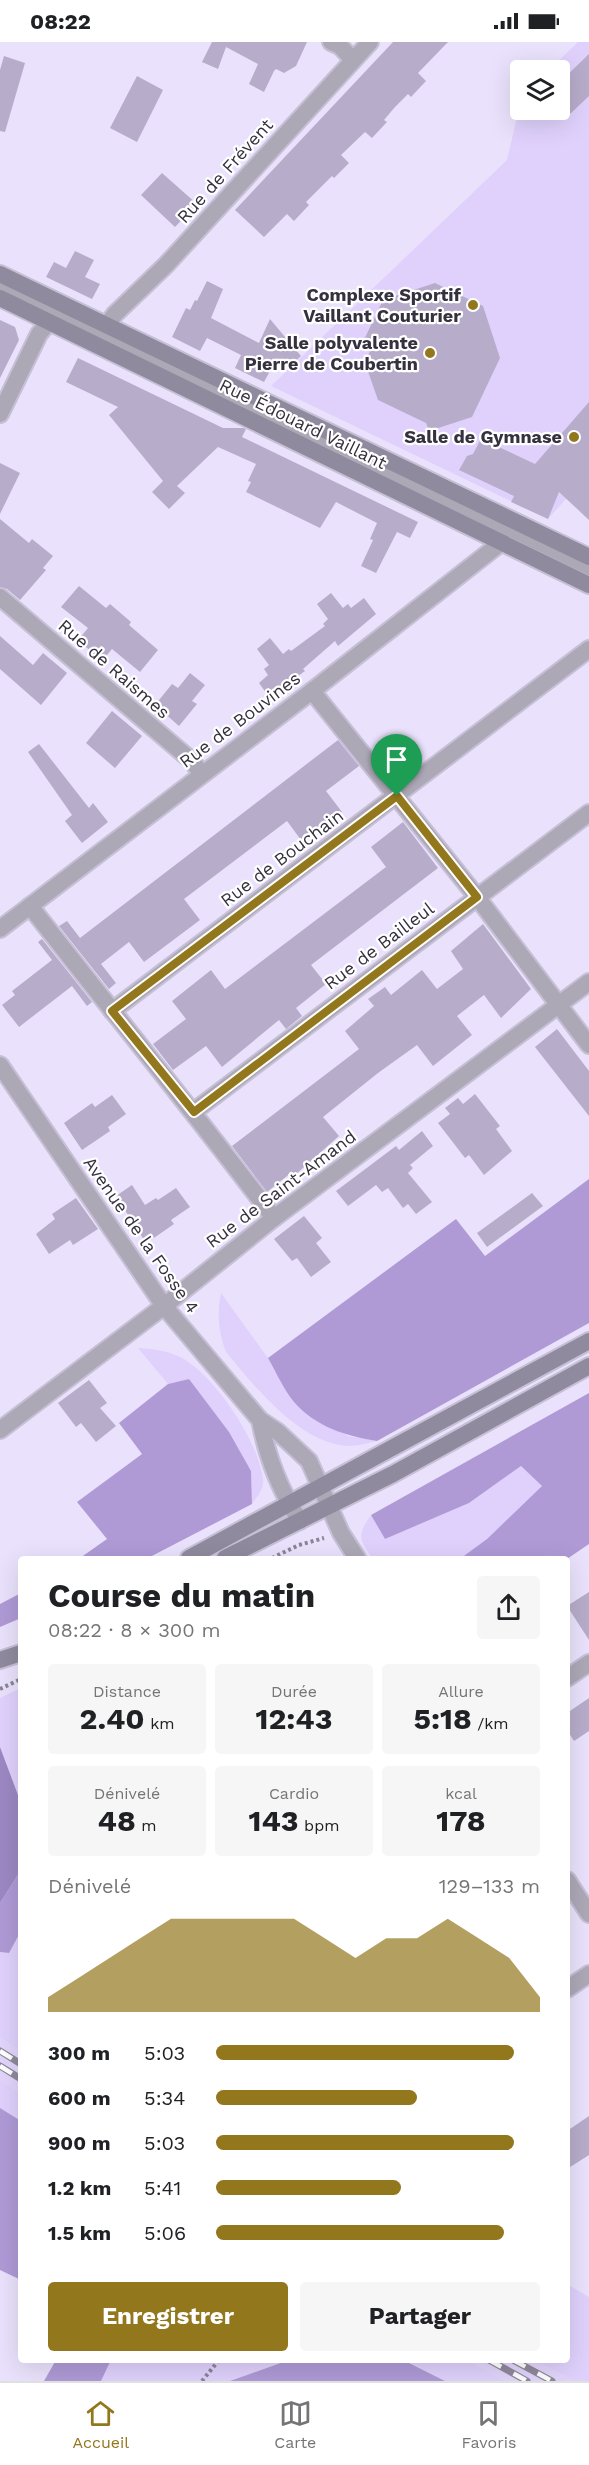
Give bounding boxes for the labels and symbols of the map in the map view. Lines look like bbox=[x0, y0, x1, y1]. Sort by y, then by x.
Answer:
street label: Rue de Frévent bbox=[172, 114, 277, 227]
place label: Complexe Sportif Vaillant Couturier bbox=[303, 284, 462, 326]
marker: Complexe Sportif Vaillant Couturier bbox=[466, 298, 480, 312]
place label: Salle polyvalente Pierre de Coubertin bbox=[245, 332, 418, 374]
marker: Salle polyvalente Pierre de Coubertin bbox=[423, 346, 437, 360]
street label: Rue Édouard Vaillant bbox=[216, 374, 391, 473]
place label: Salle de Gymnase bbox=[404, 426, 562, 447]
marker: Salle de Gymnase bbox=[567, 430, 581, 444]
street label: Rue de Raismes bbox=[54, 615, 174, 723]
street label: Rue de Bouvines bbox=[175, 667, 304, 772]
pin bbox=[371, 734, 422, 796]
street label: Rue de Bouchain bbox=[216, 805, 347, 911]
street label: Rue de Bailleul bbox=[320, 897, 438, 994]
street label: Rue de Saint-Amand bbox=[202, 1125, 360, 1252]
street label: Avenue de la Fosse 4 bbox=[79, 1152, 203, 1317]

